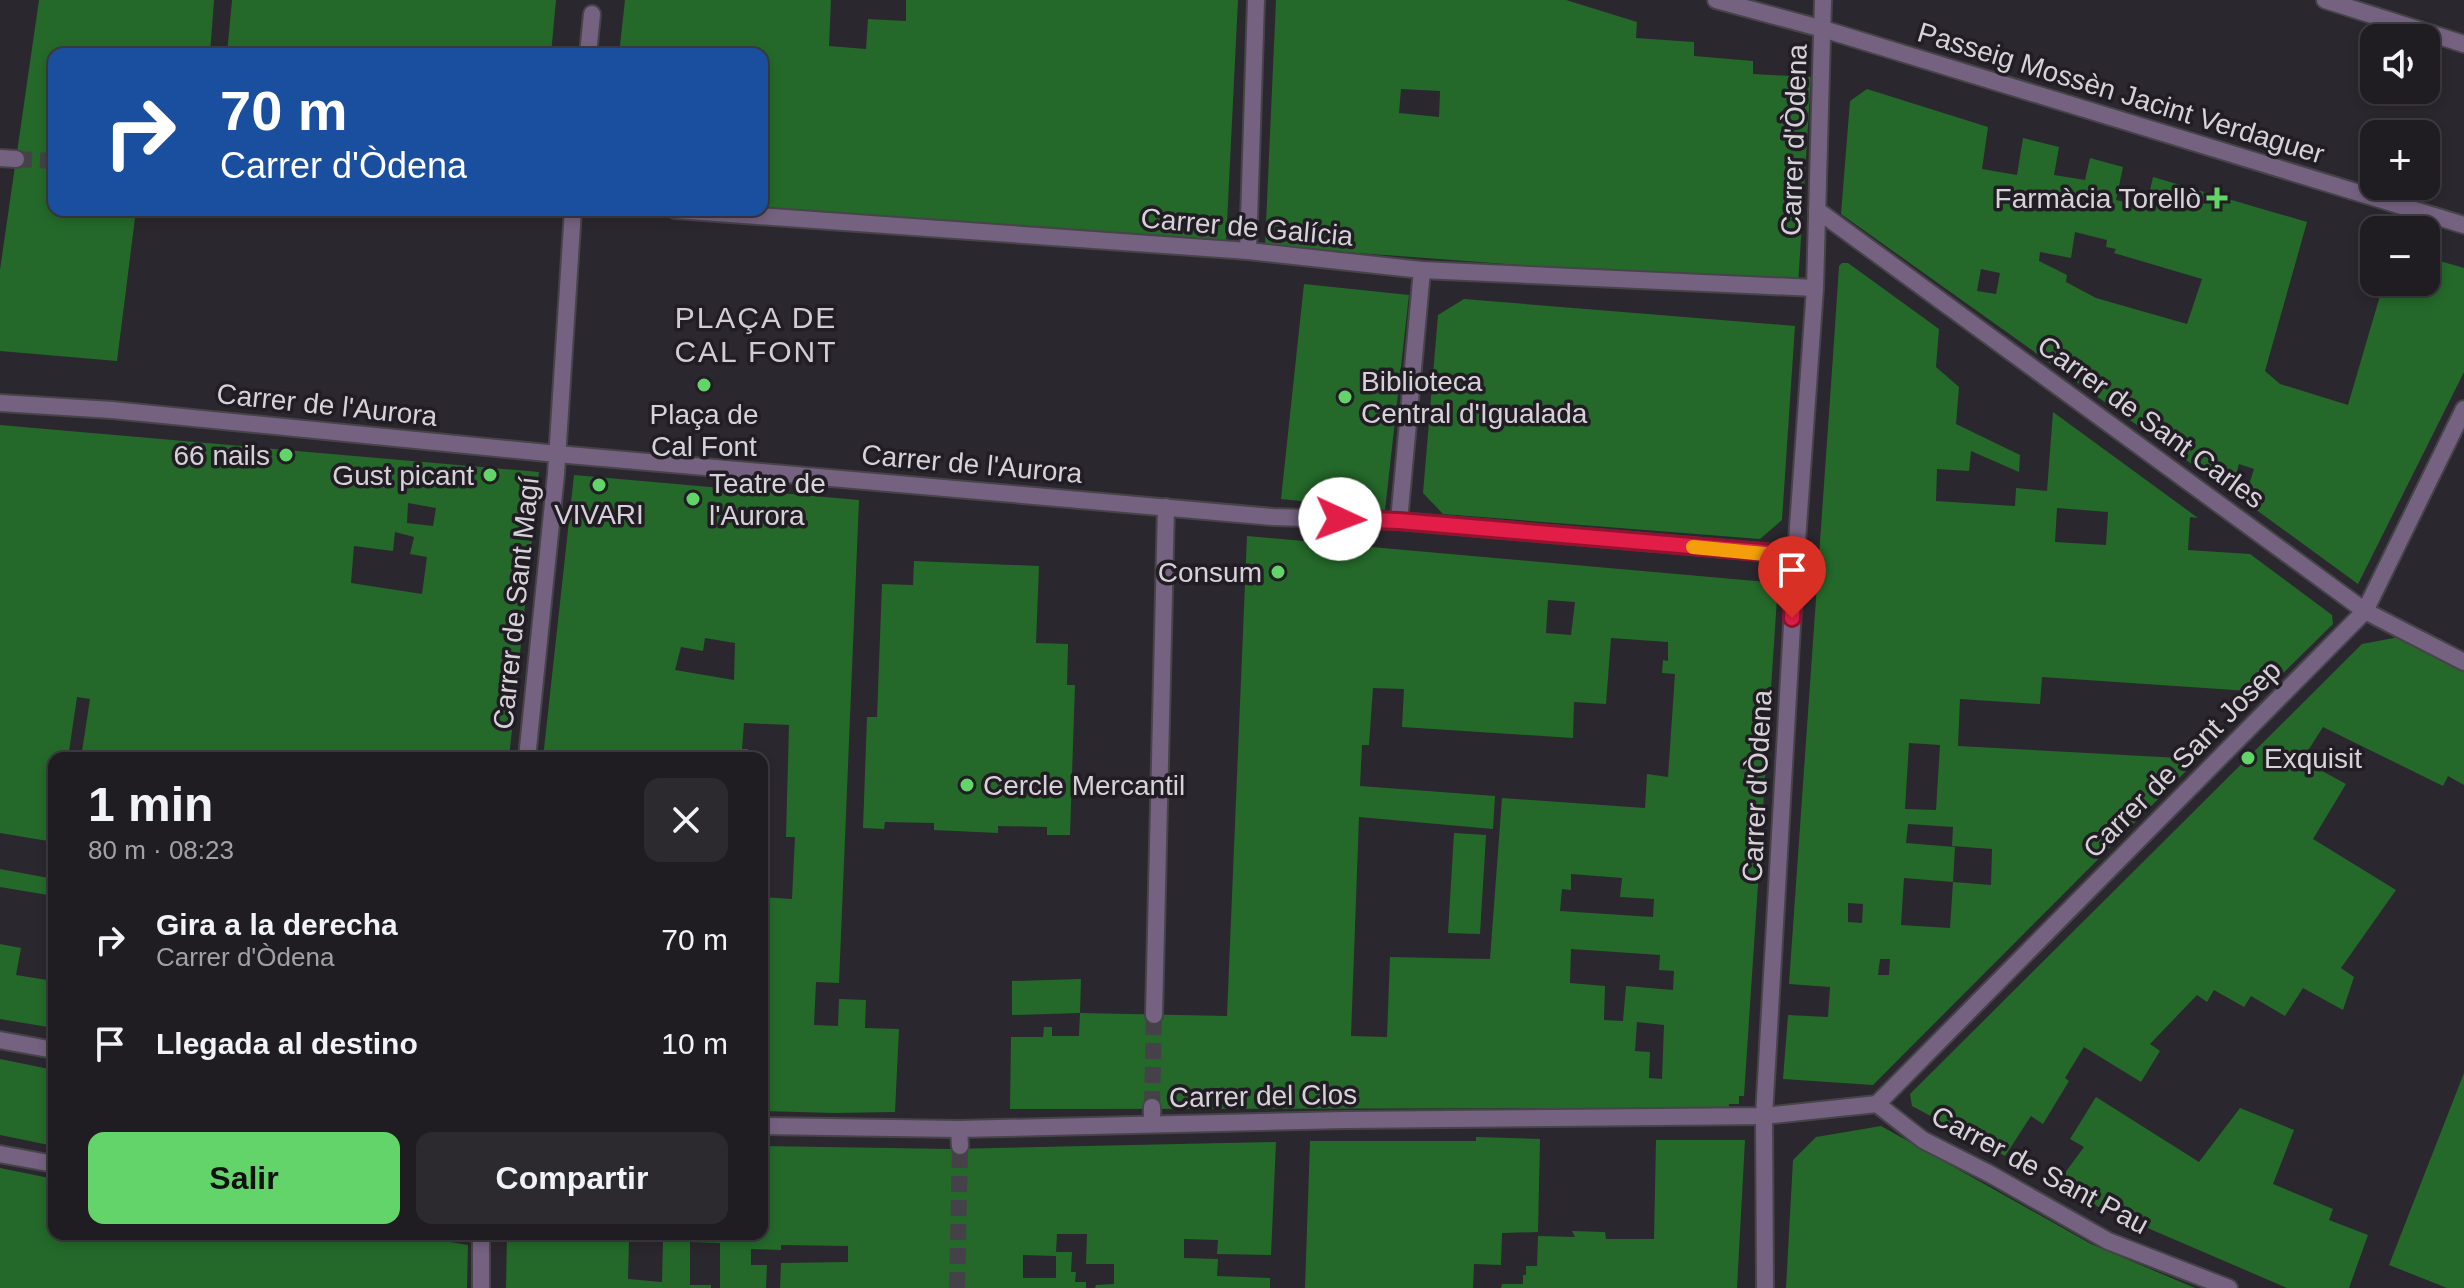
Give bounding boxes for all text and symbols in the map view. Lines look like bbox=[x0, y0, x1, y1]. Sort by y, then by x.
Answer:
street label: Passeig Mossèn Jacint Verdaguer bbox=[1914, 16, 2328, 170]
map controls bbox=[2360, 24, 2440, 296]
button: sound bbox=[2360, 24, 2440, 104]
street label: Carrer d'Òdena bbox=[1775, 43, 1813, 237]
text: 70 m bbox=[220, 79, 348, 142]
icon: right bbox=[88, 80, 192, 184]
button: + bbox=[2360, 120, 2440, 200]
text: Carrer d'Òdena bbox=[220, 145, 467, 186]
place label: Farmàcia Torellò bbox=[1995, 183, 2201, 214]
marker: Farmàcia Torellò bbox=[2208, 189, 2226, 207]
street label: Carrer de Galícia bbox=[1139, 202, 1355, 252]
button: − bbox=[2360, 216, 2440, 296]
district label: PLAÇA DE CAL FONT bbox=[674, 301, 838, 368]
street label: Carrer de Sant Carles bbox=[2032, 329, 2270, 515]
place label: Biblioteca Central d'Igualada bbox=[1361, 366, 1588, 429]
marker: Plaça de Cal Font bbox=[695, 376, 713, 394]
street label: Carrer de l'Aurora bbox=[215, 378, 439, 432]
marker: Biblioteca Central d'Igualada bbox=[1336, 388, 1354, 406]
place label: Plaça de Cal Font bbox=[650, 399, 758, 462]
street label: Carrer de l'Aurora bbox=[860, 439, 1084, 489]
place label: 66 nails bbox=[173, 440, 270, 471]
marker: 66 nails bbox=[277, 446, 295, 464]
place label: Gust picant bbox=[332, 460, 474, 491]
marker: Gust picant bbox=[481, 466, 499, 484]
place label: Teatre de l'Aurora bbox=[709, 468, 826, 531]
street label: Carrer de Sant Magí bbox=[487, 475, 545, 731]
marker: VIVARI bbox=[590, 476, 608, 494]
position arrow bbox=[1298, 477, 1382, 561]
marker: Teatre de l'Aurora bbox=[684, 490, 702, 508]
place label: VIVARI bbox=[554, 499, 644, 530]
pin bbox=[1758, 536, 1826, 618]
icon: arrive bbox=[1770, 548, 1814, 592]
place label: Consum bbox=[1158, 557, 1262, 588]
marker: Consum bbox=[1269, 563, 1287, 581]
street label: Carrer de Sant Josep bbox=[2077, 654, 2287, 864]
street label: Carrer d'Òdena bbox=[1736, 689, 1778, 883]
place label: Exquisit bbox=[2264, 743, 2362, 774]
marker: Exquisit bbox=[2239, 749, 2257, 767]
place label: Cercle Mercantil bbox=[983, 770, 1185, 801]
marker: Cercle Mercantil bbox=[958, 776, 976, 794]
text: 1 min bbox=[88, 778, 213, 831]
button: close bbox=[644, 778, 728, 862]
text: 80 m · 08:23 bbox=[88, 835, 234, 865]
text: Gira a la derecha bbox=[156, 908, 398, 941]
icon: right bbox=[88, 918, 132, 962]
text: 70 m bbox=[661, 923, 728, 956]
text: Carrer d'Òdena bbox=[156, 942, 334, 972]
icon: arrive bbox=[88, 1022, 132, 1066]
text: Llegada al destino bbox=[156, 1027, 418, 1060]
text: 10 m bbox=[661, 1027, 728, 1060]
street label: Carrer del Clos bbox=[1169, 1079, 1357, 1113]
street label: Carrer de Sant Pau bbox=[1926, 1100, 2154, 1240]
button: Salir bbox=[88, 1132, 400, 1224]
button: Compartir bbox=[416, 1132, 728, 1224]

